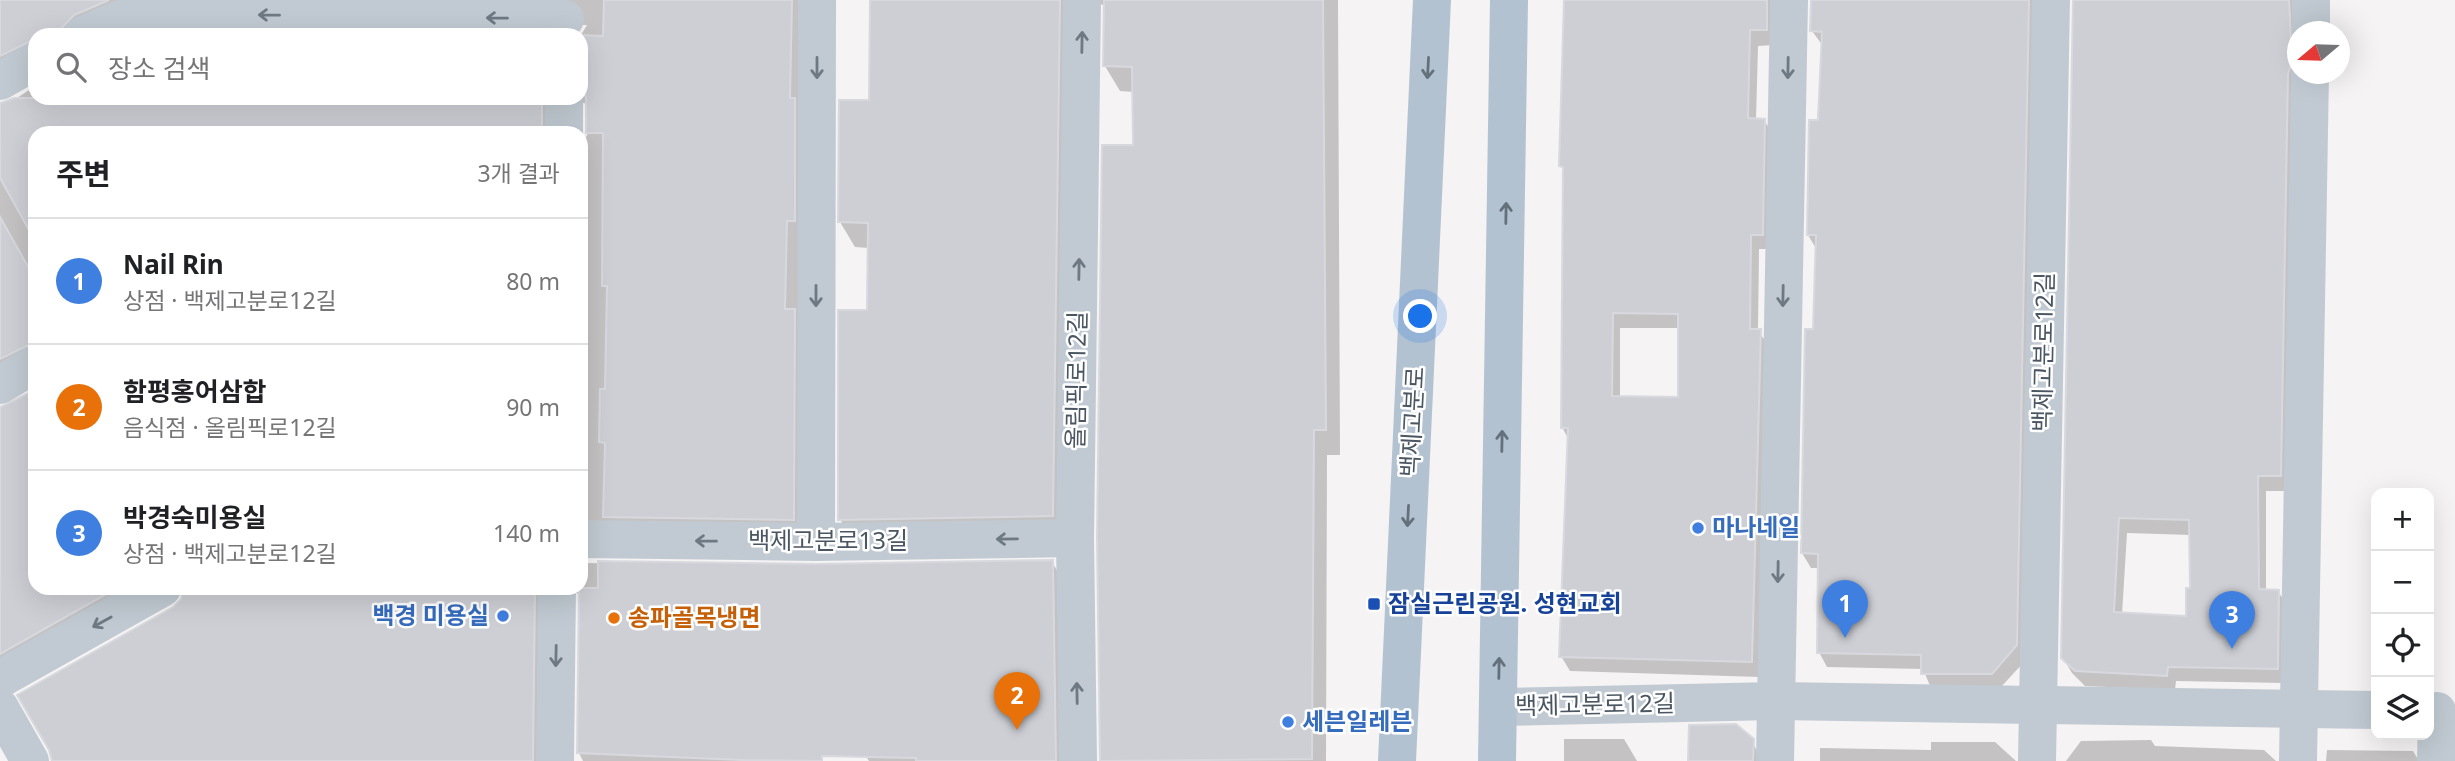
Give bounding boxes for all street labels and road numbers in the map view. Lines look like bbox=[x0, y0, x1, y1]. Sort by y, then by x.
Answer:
street label: 백제고분로12길 bbox=[2025, 272, 2060, 432]
street label: 올림픽로12길 bbox=[1058, 311, 1093, 449]
street label: 백제고분로 bbox=[1392, 366, 1431, 478]
street label: 백제고분로13길 bbox=[748, 523, 908, 556]
street label: 백제고분로12길 bbox=[1515, 686, 1675, 721]

